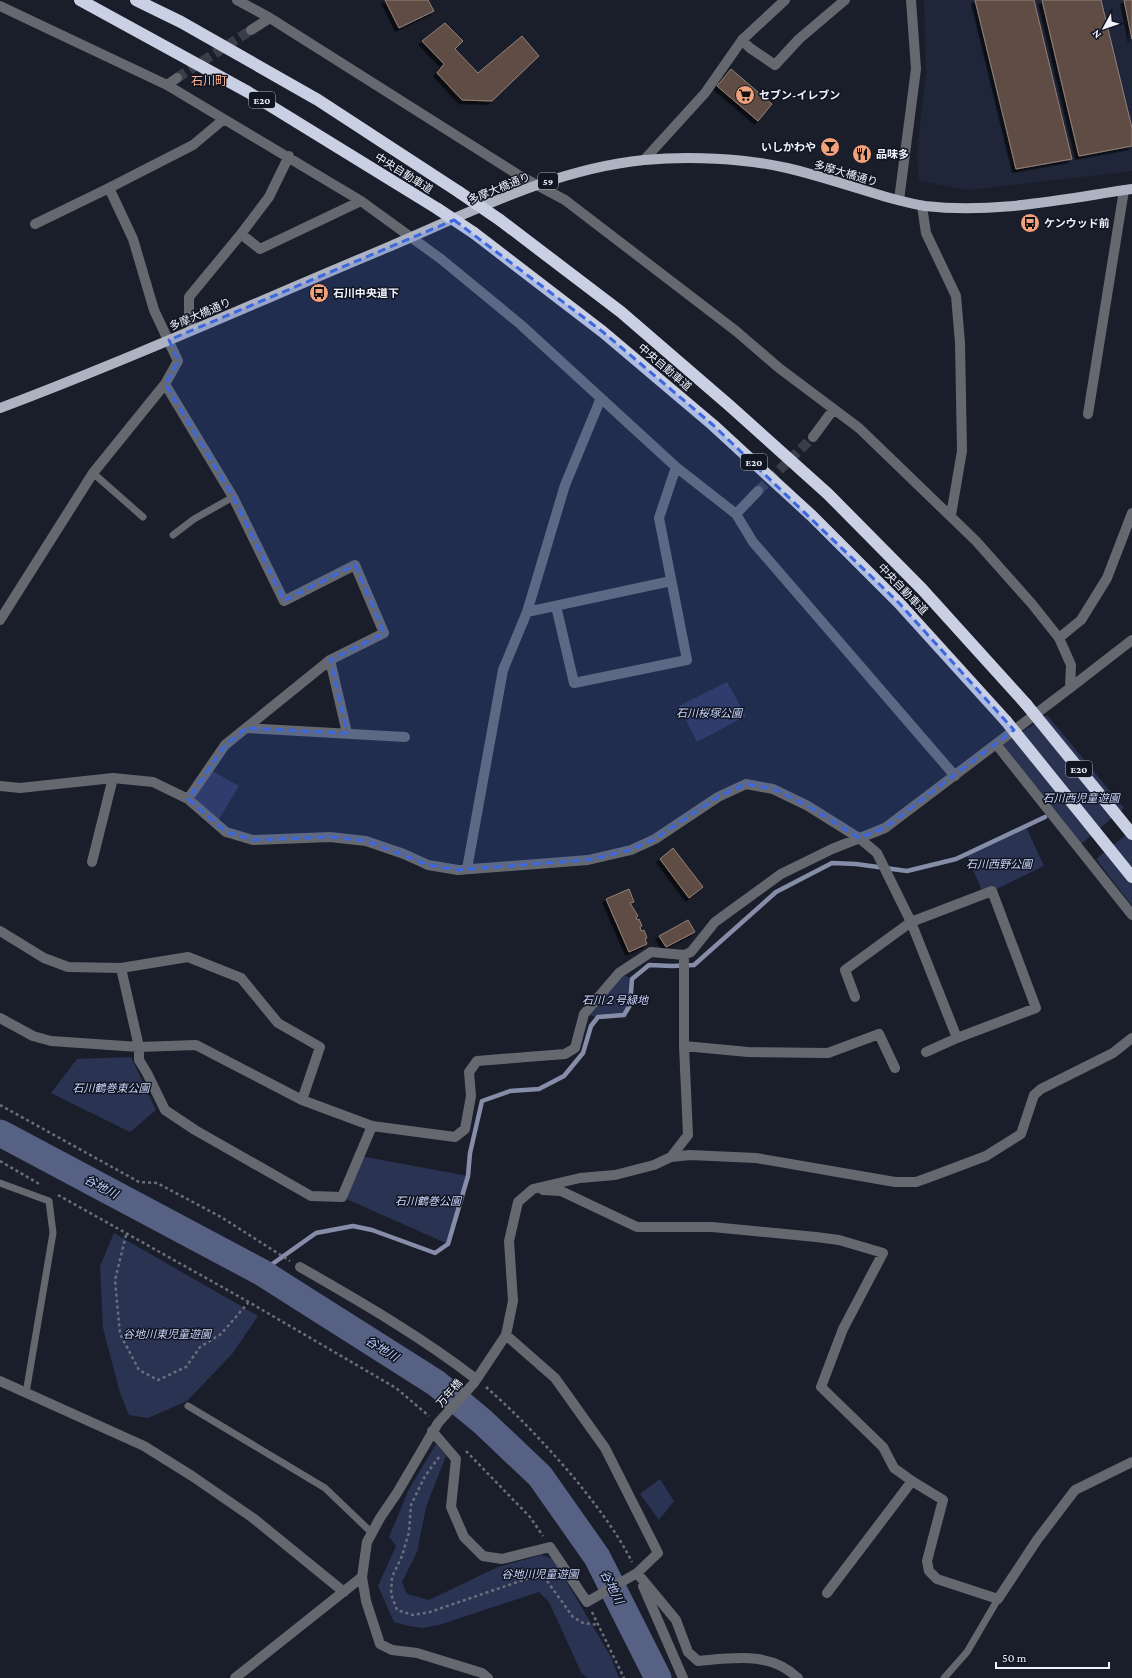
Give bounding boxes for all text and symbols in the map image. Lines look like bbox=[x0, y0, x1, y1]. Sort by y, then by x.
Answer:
north arrow bbox=[1084, 8, 1124, 48]
text: N bbox=[1089, 27, 1103, 41]
district label: 石川町 bbox=[191, 74, 227, 88]
supermarket icon: セブン-イレブン bbox=[734, 84, 756, 106]
place label: セブン-イレブン bbox=[759, 89, 840, 101]
road number: E20 bbox=[249, 92, 275, 108]
bar icon: いしかわや bbox=[819, 136, 841, 158]
place label: いしかわや bbox=[761, 141, 816, 153]
restaurant icon: 品味多 bbox=[851, 143, 873, 165]
place label: 品味多 bbox=[876, 148, 909, 160]
street label: 中央自動車道 bbox=[373, 150, 435, 196]
street label: 多摩大橋通り bbox=[813, 158, 879, 188]
street label: 多摩大橋通り bbox=[466, 170, 532, 206]
road number: 59 bbox=[538, 173, 558, 189]
bus stop icon: ケンウッド前 bbox=[1019, 212, 1041, 234]
place label: ケンウッド前 bbox=[1044, 217, 1110, 229]
bus stop icon: 石川中央道下 bbox=[308, 282, 330, 304]
place label: 石川中央道下 bbox=[333, 287, 399, 299]
street label: 多摩大橋通り bbox=[167, 296, 233, 332]
street label: 中央自動車道 bbox=[636, 341, 694, 393]
road number: E20 bbox=[741, 454, 767, 470]
street label: 中央自動車道 bbox=[876, 561, 930, 617]
park label: 石川桜塚公園 bbox=[676, 707, 744, 719]
road number: E20 bbox=[1066, 761, 1092, 777]
park label: 石川西児童遊園 bbox=[1043, 792, 1121, 804]
park label: 石川西野公園 bbox=[966, 858, 1034, 870]
park label: 石川２号緑地 bbox=[582, 994, 649, 1006]
park label: 石川鶴巻東公園 bbox=[73, 1082, 151, 1094]
water label: 谷地川 bbox=[82, 1172, 122, 1203]
park label: 石川鶴巻公園 bbox=[395, 1195, 463, 1207]
park label: 谷地川東児童遊園 bbox=[123, 1328, 213, 1340]
water label: 谷地川 bbox=[363, 1334, 403, 1366]
street label: 万年橋 bbox=[434, 1377, 464, 1409]
park label: 谷地川児童遊園 bbox=[502, 1568, 580, 1580]
water label: 谷地川 bbox=[598, 1568, 627, 1608]
scale bar bbox=[996, 1644, 1109, 1670]
text: 50 m bbox=[1002, 1651, 1027, 1665]

